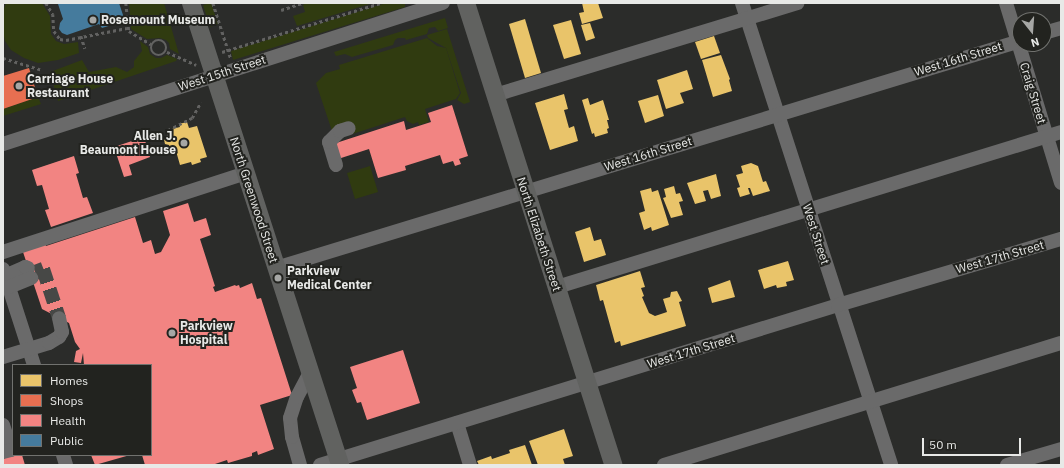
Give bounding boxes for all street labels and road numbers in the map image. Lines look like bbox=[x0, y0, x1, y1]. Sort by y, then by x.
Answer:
street label: West 16th Street bbox=[912, 39, 1004, 79]
street label: West 15th Street bbox=[176, 52, 268, 94]
street label: Craig Street bbox=[1017, 61, 1049, 125]
street label: West 16th Street bbox=[602, 134, 694, 174]
street label: North Greenwood Street bbox=[227, 135, 281, 265]
street label: North Elizabeth Street bbox=[514, 175, 564, 293]
street label: West Street bbox=[799, 202, 833, 266]
street label: West 17th Street bbox=[954, 238, 1046, 276]
street label: West 17th Street bbox=[645, 331, 737, 371]

